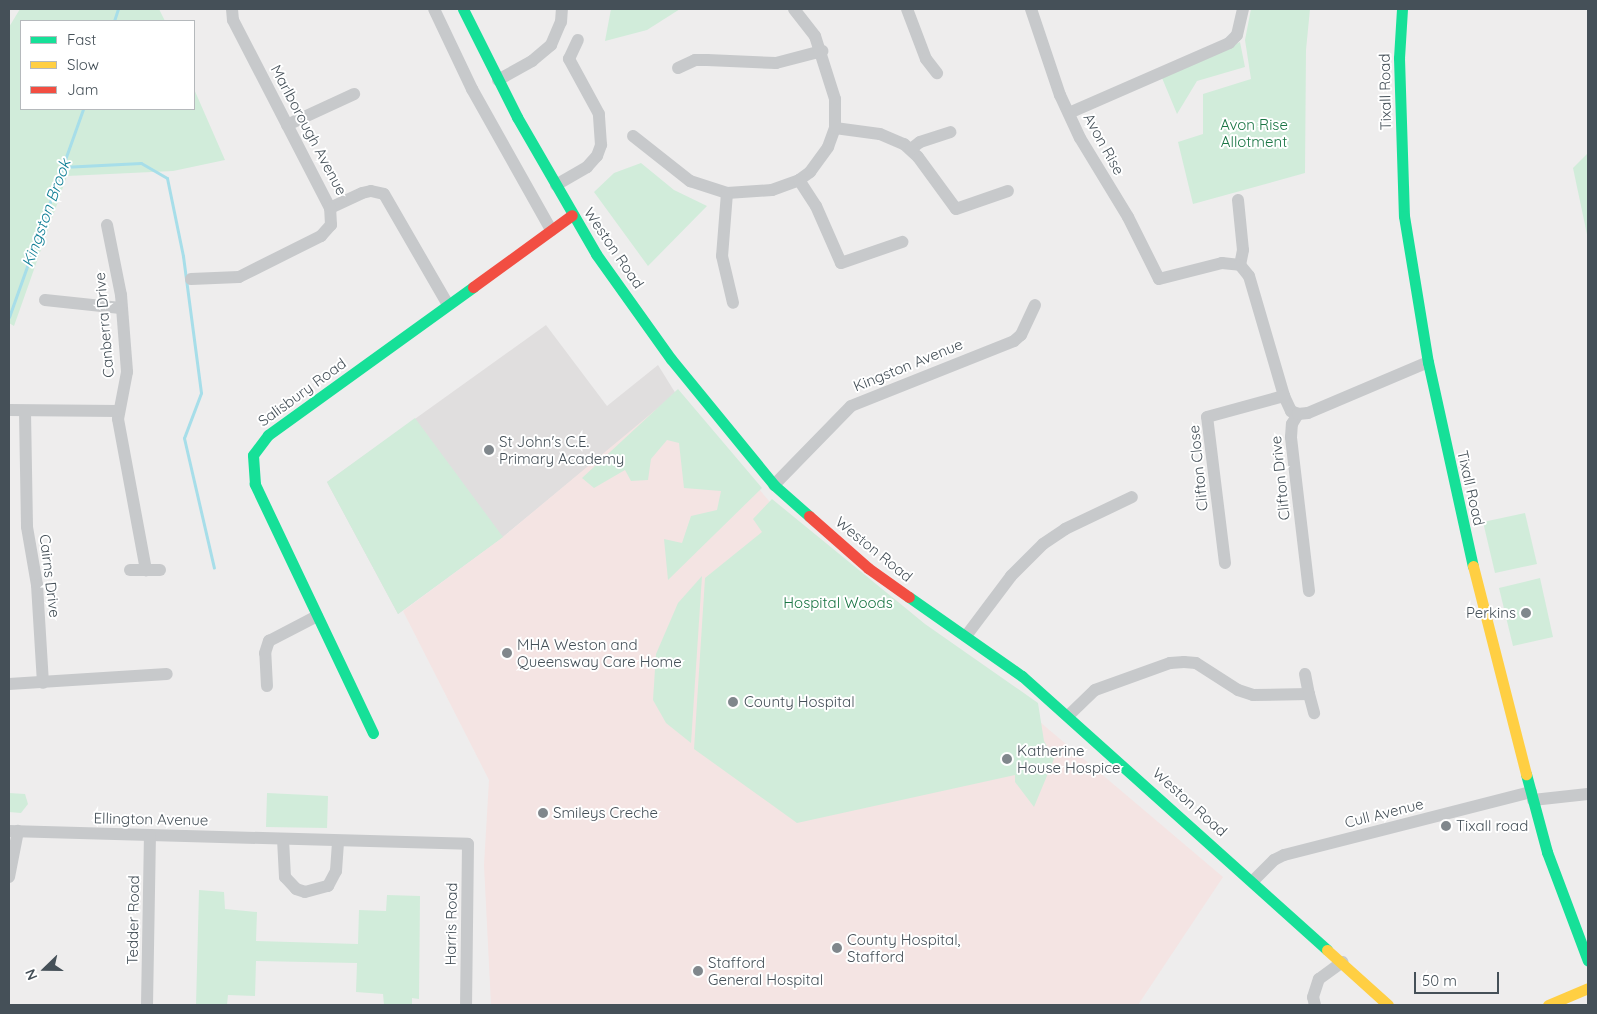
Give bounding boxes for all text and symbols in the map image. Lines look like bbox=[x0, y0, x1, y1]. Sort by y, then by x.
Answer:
legend bbox=[20, 20, 195, 110]
text: Fast bbox=[67, 30, 96, 49]
street label: Tixall Road bbox=[1375, 53, 1395, 131]
text: Slow bbox=[67, 55, 99, 74]
street label: Marlborough Avenue bbox=[267, 62, 351, 198]
text: Jam bbox=[67, 80, 98, 99]
street label: Avon Rise bbox=[1080, 110, 1128, 178]
park label: Avon Rise Allotment bbox=[1220, 115, 1288, 150]
water label: Kingston Brook bbox=[18, 156, 74, 270]
street label: Weston Road bbox=[580, 204, 648, 292]
street label: Canberra Drive bbox=[90, 272, 118, 378]
street label: Kingston Avenue bbox=[851, 335, 965, 395]
street label: Salisbury Road bbox=[254, 354, 350, 430]
street label: Clifton Close bbox=[1185, 424, 1211, 512]
place label: St John's C.E. Primary Academy bbox=[499, 432, 624, 467]
street label: Clifton Drive bbox=[1267, 435, 1293, 521]
marker: St John's C.E. Primary Academy bbox=[483, 444, 495, 456]
street label: Tixall Road bbox=[1454, 449, 1488, 527]
street label: Weston Road bbox=[832, 512, 916, 586]
street label: Cairns Drive bbox=[36, 533, 64, 619]
park label: Hospital Woods bbox=[783, 594, 893, 612]
place label: Perkins bbox=[1466, 604, 1516, 622]
marker: Perkins bbox=[1520, 607, 1532, 619]
place label: MHA Weston and Queensway Care Home bbox=[517, 635, 682, 670]
marker: MHA Weston and Queensway Care Home bbox=[501, 647, 513, 659]
place label: County Hospital bbox=[744, 693, 855, 711]
marker: County Hospital bbox=[726, 695, 740, 709]
place label: Katherine House Hospice bbox=[1017, 741, 1120, 776]
marker: Katherine House Hospice bbox=[1001, 753, 1013, 765]
street label: Weston Road bbox=[1149, 764, 1231, 840]
street label: Cull Avenue bbox=[1343, 795, 1425, 831]
place label: Smileys Creche bbox=[553, 804, 658, 822]
marker: Smileys Creche bbox=[537, 807, 549, 819]
street label: Ellington Avenue bbox=[93, 809, 209, 829]
place label: Tixall road bbox=[1456, 817, 1528, 835]
marker: Tixall road bbox=[1440, 820, 1452, 832]
street label: Tedder Road bbox=[123, 875, 143, 965]
street label: Harris Road bbox=[441, 882, 461, 966]
place label: County Hospital, Stafford bbox=[847, 930, 960, 965]
marker: County Hospital, Stafford bbox=[831, 942, 843, 954]
north arrow bbox=[20, 944, 70, 994]
place label: Stafford General Hospital bbox=[708, 953, 823, 988]
scale bar bbox=[1417, 962, 1502, 994]
marker: Stafford General Hospital bbox=[692, 965, 704, 977]
text: N bbox=[21, 966, 41, 983]
text: 50 m bbox=[1422, 971, 1457, 990]

